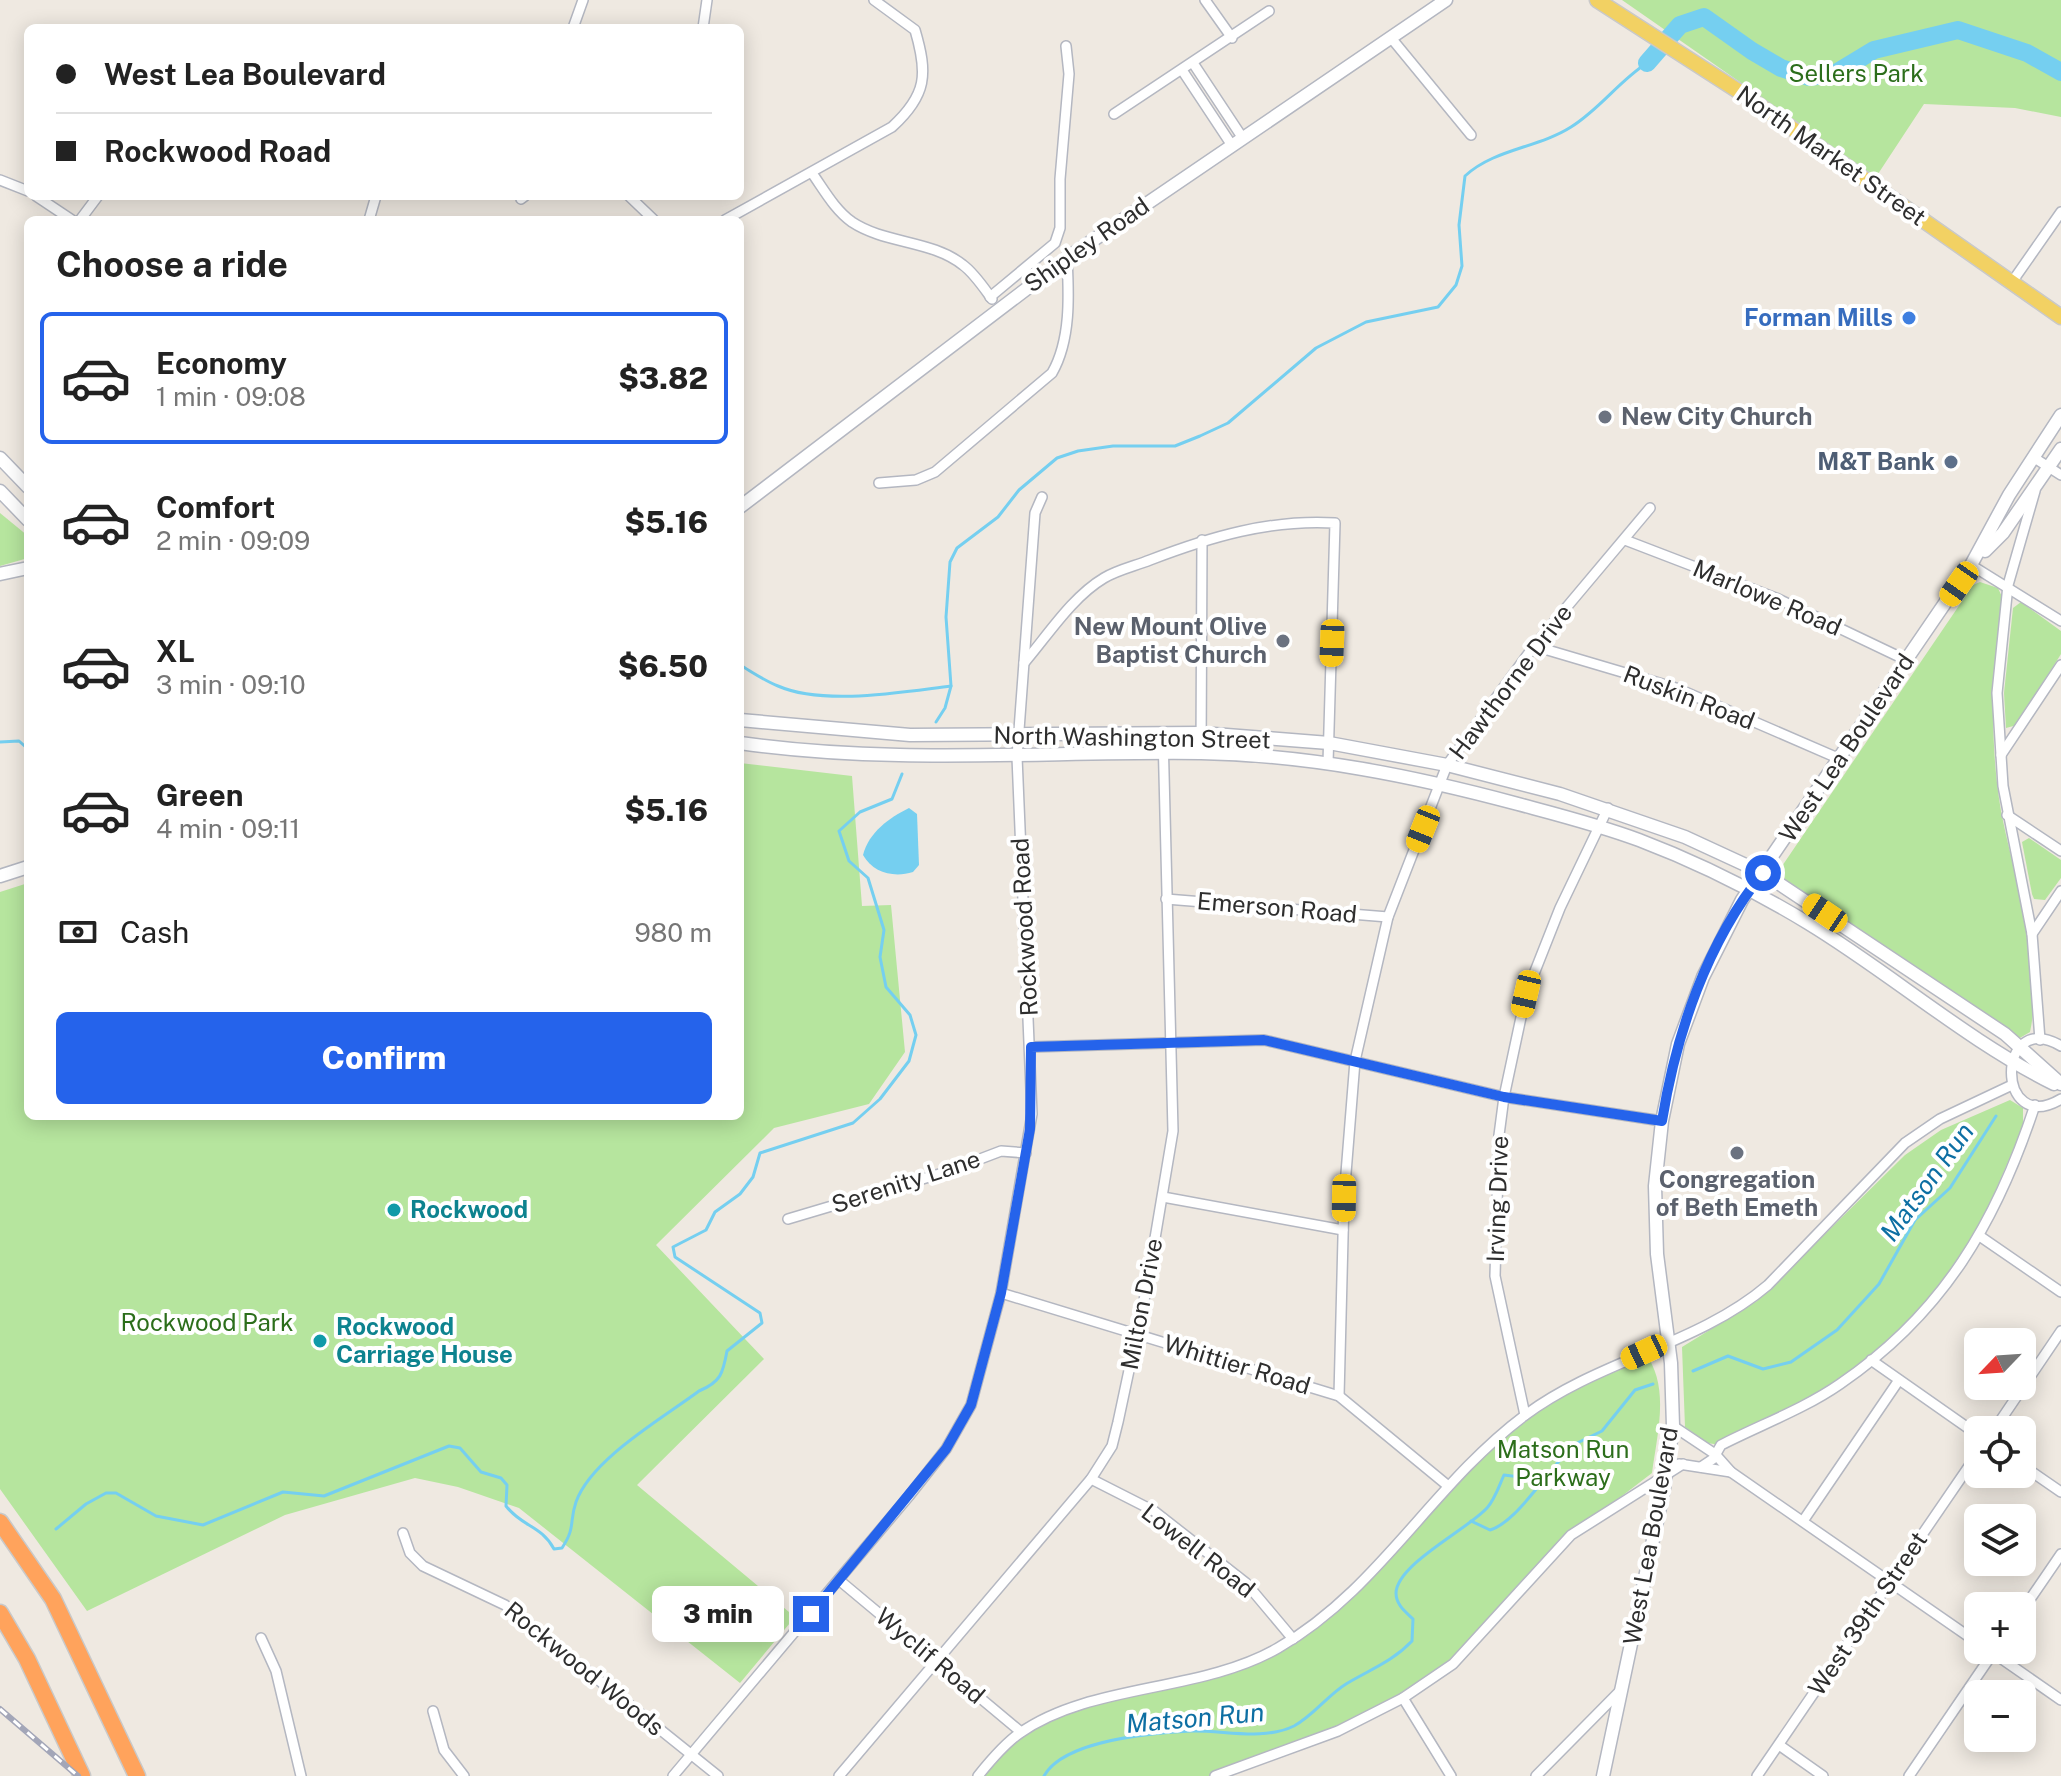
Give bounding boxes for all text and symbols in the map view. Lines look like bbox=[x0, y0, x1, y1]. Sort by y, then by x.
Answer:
text: West Lea Boulevard bbox=[104, 56, 386, 92]
park label: Sellers Park bbox=[1788, 59, 1924, 87]
street label: North Market Street bbox=[1732, 79, 1932, 231]
text: Rockwood Road bbox=[104, 133, 331, 169]
street label: Shipley Road bbox=[1019, 191, 1154, 297]
text: Choose a ride bbox=[56, 243, 288, 285]
place label: Forman Mills bbox=[1744, 303, 1893, 331]
marker: Forman Mills bbox=[1900, 309, 1918, 327]
icon: car bbox=[60, 342, 132, 414]
text: Economy bbox=[156, 345, 287, 381]
text: $3.82 bbox=[618, 360, 708, 396]
text: 1 min · 09:08 bbox=[156, 381, 306, 412]
place label: New City Church bbox=[1621, 402, 1812, 430]
marker: New City Church bbox=[1596, 408, 1614, 426]
place label: M&T Bank bbox=[1817, 447, 1935, 475]
marker: M&T Bank bbox=[1942, 453, 1960, 471]
icon: car bbox=[60, 486, 132, 558]
text: Comfort bbox=[156, 489, 275, 525]
text: $5.16 bbox=[624, 504, 708, 540]
text: 2 min · 09:09 bbox=[156, 525, 310, 556]
street label: Marlowe Road bbox=[1689, 553, 1846, 641]
car bbox=[1935, 557, 1983, 611]
street label: Hawthorne Drive bbox=[1443, 598, 1578, 764]
place label: New Mount Olive Baptist Church bbox=[1074, 612, 1267, 668]
car bbox=[1319, 619, 1345, 667]
icon: car bbox=[60, 630, 132, 702]
marker: New Mount Olive Baptist Church bbox=[1274, 632, 1292, 650]
text: XL bbox=[156, 633, 195, 669]
text: $6.50 bbox=[618, 648, 708, 684]
street label: West Lea Boulevard bbox=[1773, 648, 1919, 847]
street label: Ruskin Road bbox=[1620, 659, 1759, 735]
text: 3 min · 09:10 bbox=[156, 669, 306, 700]
street label: North Washington Street bbox=[993, 721, 1271, 753]
icon: car bbox=[60, 774, 132, 846]
text: Green bbox=[156, 777, 243, 813]
text: $5.16 bbox=[624, 792, 708, 828]
car bbox=[1403, 802, 1443, 856]
text: 4 min · 09:11 bbox=[156, 813, 300, 844]
street label: Rockwood Road bbox=[1005, 837, 1043, 1017]
route start bbox=[1745, 855, 1781, 891]
street label: Emerson Road bbox=[1196, 886, 1358, 928]
car bbox=[1798, 890, 1852, 936]
icon: cash bbox=[56, 910, 100, 954]
text: Cash bbox=[120, 914, 189, 950]
text: 980 m bbox=[635, 917, 712, 948]
car bbox=[1509, 968, 1543, 1020]
button: Confirm bbox=[56, 1012, 712, 1104]
water label: Matson Run bbox=[1873, 1116, 1980, 1247]
street label: Irving Drive bbox=[1481, 1135, 1513, 1263]
street label: Serenity Lane bbox=[828, 1144, 983, 1218]
marker: Congregation of Beth Emeth bbox=[1728, 1144, 1746, 1162]
place label: Congregation of Beth Emeth bbox=[1656, 1165, 1818, 1221]
car bbox=[1332, 1174, 1356, 1222]
place label: Rockwood bbox=[410, 1195, 528, 1223]
marker: Rockwood bbox=[385, 1201, 403, 1219]
street label: Milton Drive bbox=[1115, 1236, 1167, 1372]
park label: Rockwood Park bbox=[120, 1308, 294, 1336]
place label: Rockwood Carriage House bbox=[336, 1312, 513, 1368]
street label: Whittier Road bbox=[1161, 1328, 1314, 1400]
north arrow bbox=[1964, 1328, 2036, 1400]
map controls bbox=[1964, 1328, 2036, 1752]
car bbox=[1617, 1331, 1671, 1373]
marker: Rockwood Carriage House bbox=[311, 1332, 329, 1350]
button: locate bbox=[1964, 1416, 2036, 1488]
street label: West Lea Boulevard bbox=[1617, 1425, 1683, 1647]
park label: Matson Run Parkway bbox=[1497, 1435, 1629, 1491]
street label: Lowell Road bbox=[1137, 1497, 1261, 1603]
button: layers bbox=[1964, 1504, 2036, 1576]
street label: West 39th Street bbox=[1802, 1526, 1932, 1701]
callout: 3 min bbox=[651, 1586, 783, 1642]
button: + bbox=[1964, 1592, 2036, 1664]
street label: Rockwood Woods bbox=[499, 1595, 670, 1741]
route end bbox=[793, 1596, 829, 1632]
text: 3 min bbox=[683, 1598, 753, 1629]
street label: Wyclif Road bbox=[870, 1602, 991, 1709]
button: − bbox=[1964, 1680, 2036, 1752]
water label: Matson Run bbox=[1124, 1696, 1265, 1739]

